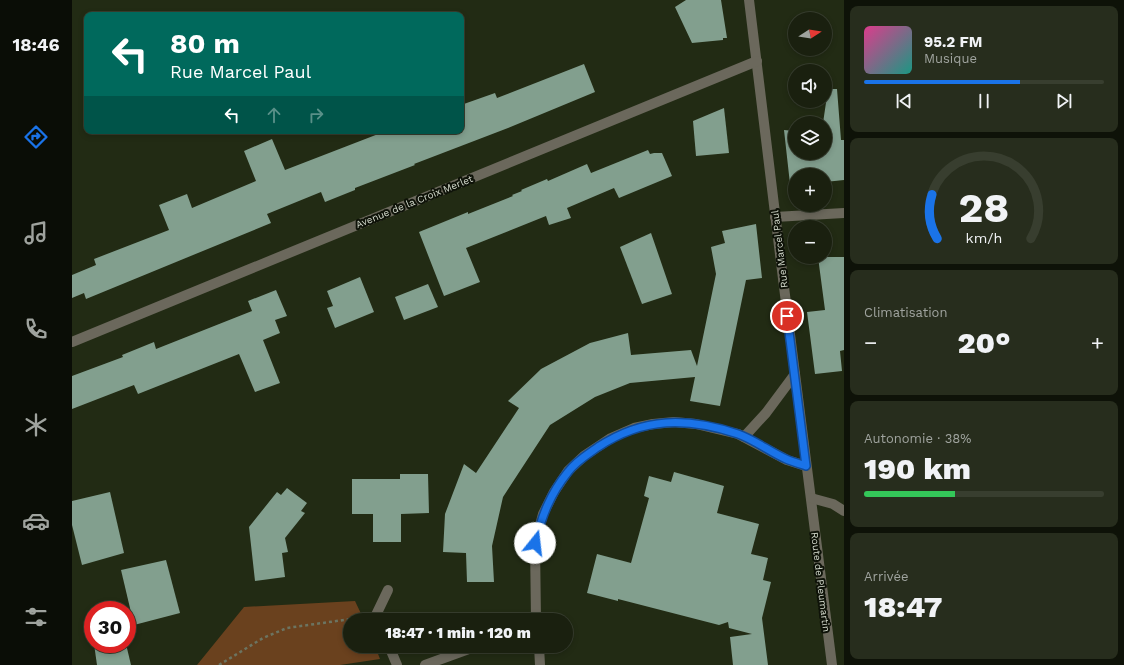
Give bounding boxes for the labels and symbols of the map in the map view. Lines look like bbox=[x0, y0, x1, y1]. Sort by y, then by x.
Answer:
north arrow bbox=[788, 12, 832, 56]
street label: Avenue de la Croix Merlet bbox=[354, 173, 475, 230]
street label: Rue Marcel Paul bbox=[769, 209, 790, 289]
pin bbox=[770, 299, 804, 333]
position arrow bbox=[514, 522, 556, 564]
street label: Route de Pleumartin bbox=[809, 531, 832, 633]
speed limit sign: 30 bbox=[84, 601, 136, 653]

